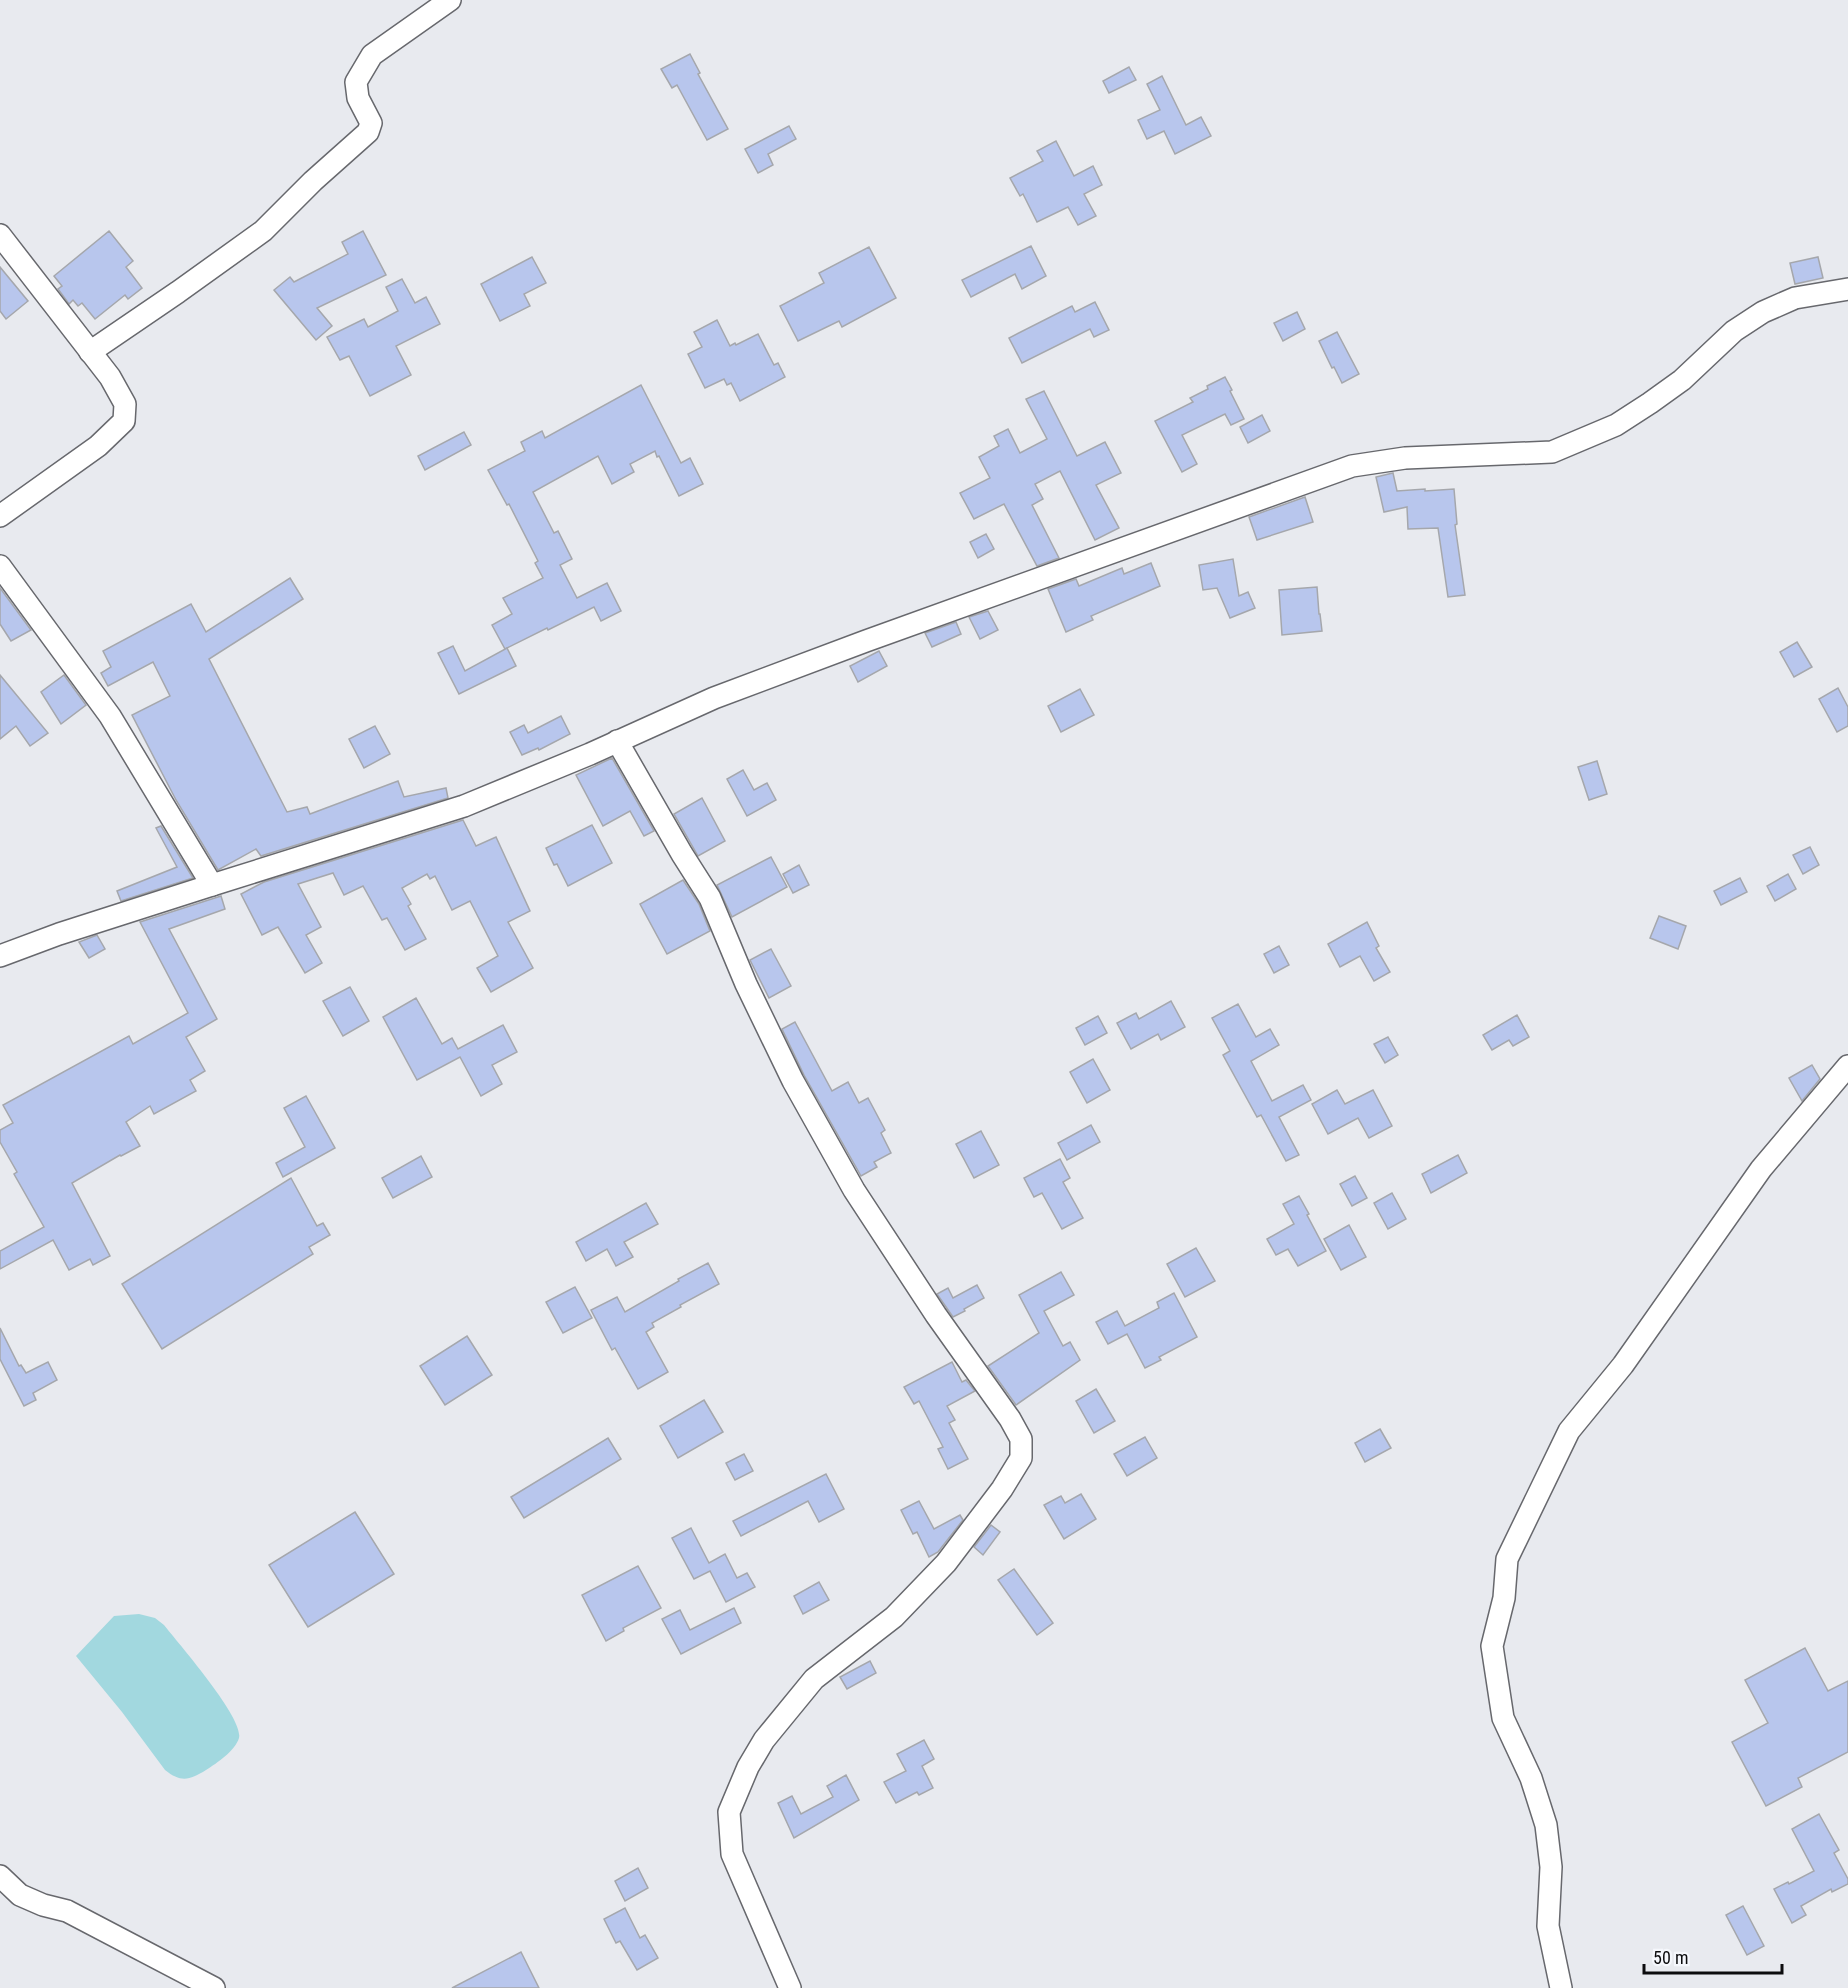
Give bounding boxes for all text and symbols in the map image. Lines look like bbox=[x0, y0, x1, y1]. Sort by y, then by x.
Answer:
scale bar bbox=[1644, 1937, 1782, 1975]
text: 50 m bbox=[1653, 1947, 1688, 1968]

